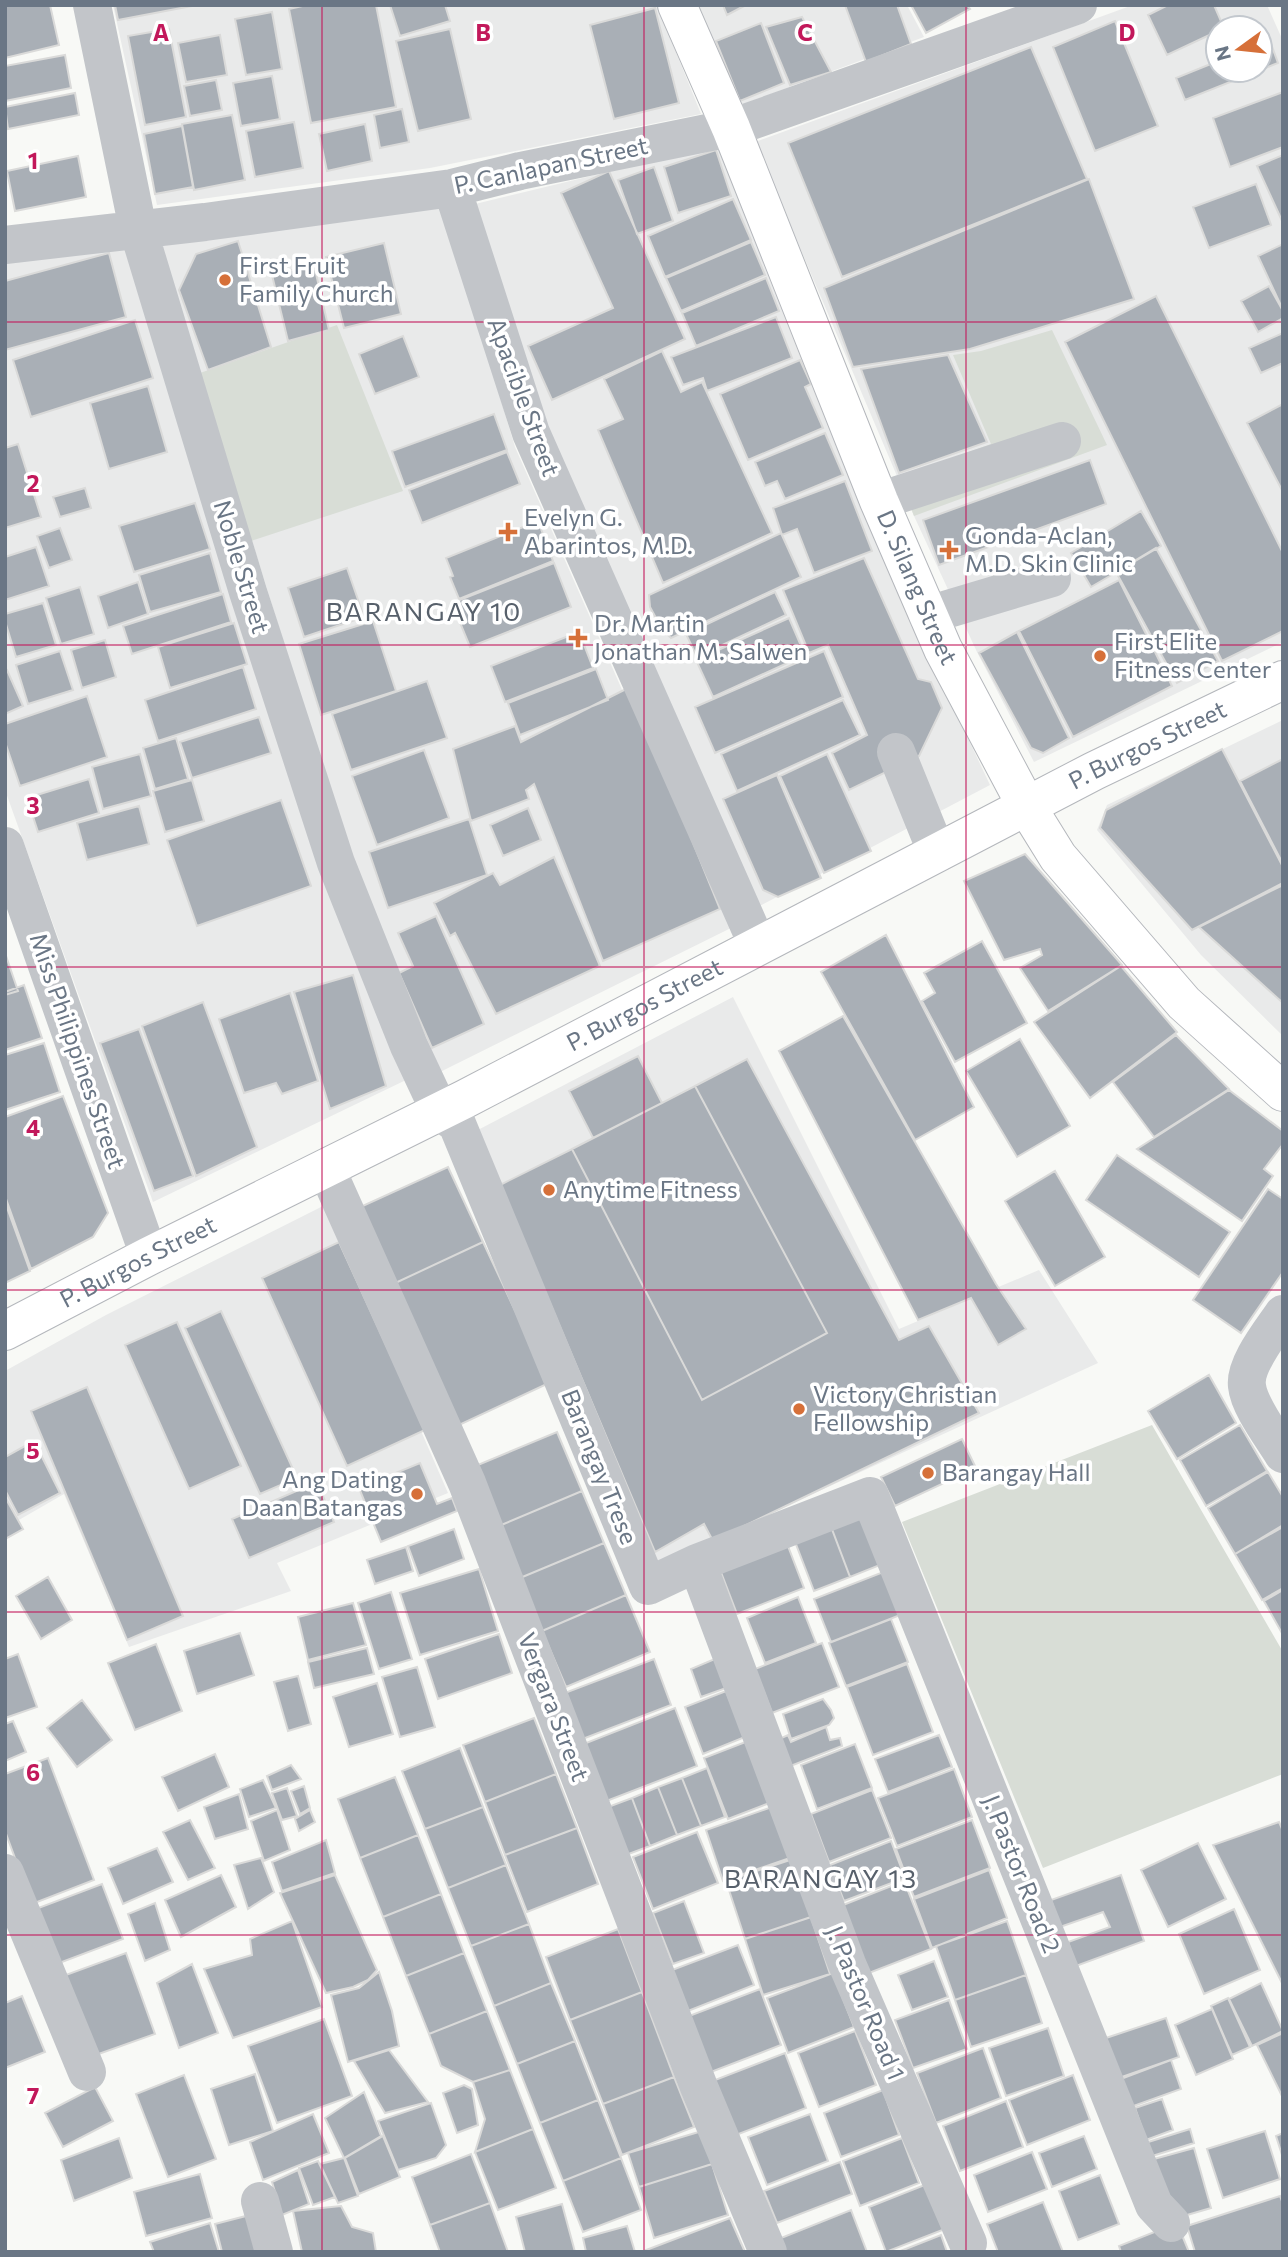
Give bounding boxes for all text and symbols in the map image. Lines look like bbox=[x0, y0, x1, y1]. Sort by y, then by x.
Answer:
north arrow bbox=[1204, 14, 1274, 84]
text: A bbox=[153, 18, 170, 46]
text: B bbox=[475, 18, 491, 46]
text: C bbox=[797, 18, 813, 46]
text: D bbox=[1119, 18, 1136, 46]
text: N bbox=[1209, 44, 1235, 63]
street label: P. Canlapan Street bbox=[451, 130, 650, 199]
text: 1 bbox=[28, 146, 38, 174]
place label: First Fruit Family Church bbox=[239, 250, 393, 307]
marker: First Fruit Family Church bbox=[217, 272, 233, 288]
street label: Apacible Street bbox=[482, 313, 567, 480]
text: 2 bbox=[26, 469, 40, 497]
street label: Noble Street bbox=[208, 496, 276, 637]
place label: Evelyn G. Abarintos, M.D. bbox=[524, 502, 693, 559]
street label: D. Silang Street bbox=[872, 505, 965, 669]
place label: Gonda-Aclan, M.D. Skin Clinic bbox=[965, 520, 1133, 577]
marker: Evelyn G. Abarintos, M.D. bbox=[498, 522, 518, 542]
marker: Gonda-Aclan, M.D. Skin Clinic bbox=[939, 540, 959, 560]
district label: BARANGAY 10 bbox=[326, 595, 522, 626]
place label: Dr. Martin Jonathan M. Salwen bbox=[594, 608, 807, 665]
place label: First Elite Fitness Center bbox=[1114, 626, 1272, 683]
marker: Dr. Martin Jonathan M. Salwen bbox=[568, 628, 588, 648]
marker: First Elite Fitness Center bbox=[1092, 648, 1108, 664]
street label: P. Burgos Street bbox=[1063, 693, 1231, 795]
text: 3 bbox=[26, 791, 40, 819]
street label: Miss Philippines Street bbox=[24, 929, 132, 1172]
street label: P. Burgos Street bbox=[561, 951, 727, 1056]
text: 4 bbox=[26, 1113, 40, 1141]
place label: Anytime Fitness bbox=[563, 1174, 738, 1203]
marker: Anytime Fitness bbox=[541, 1182, 557, 1198]
street label: P. Burgos Street bbox=[54, 1209, 221, 1313]
place label: Victory Christian Fellowship bbox=[813, 1379, 997, 1436]
street label: Barangay Trese bbox=[556, 1385, 645, 1548]
marker: Victory Christian Fellowship bbox=[791, 1401, 807, 1417]
text: 5 bbox=[26, 1436, 40, 1464]
place label: Barangay Hall bbox=[942, 1457, 1091, 1486]
place label: Ang Dating Daan Batangas bbox=[241, 1464, 403, 1521]
marker: Barangay Hall bbox=[920, 1465, 936, 1481]
marker: Ang Dating Daan Batangas bbox=[409, 1486, 425, 1502]
street label: Vergara Street bbox=[513, 1628, 596, 1785]
text: 6 bbox=[26, 1758, 40, 1786]
street label: J. Pastor Road 2 bbox=[978, 1790, 1067, 1957]
district label: BARANGAY 13 bbox=[724, 1862, 918, 1893]
street label: J. Pastor Road 1 bbox=[821, 1921, 912, 2084]
text: 7 bbox=[27, 2081, 39, 2109]

